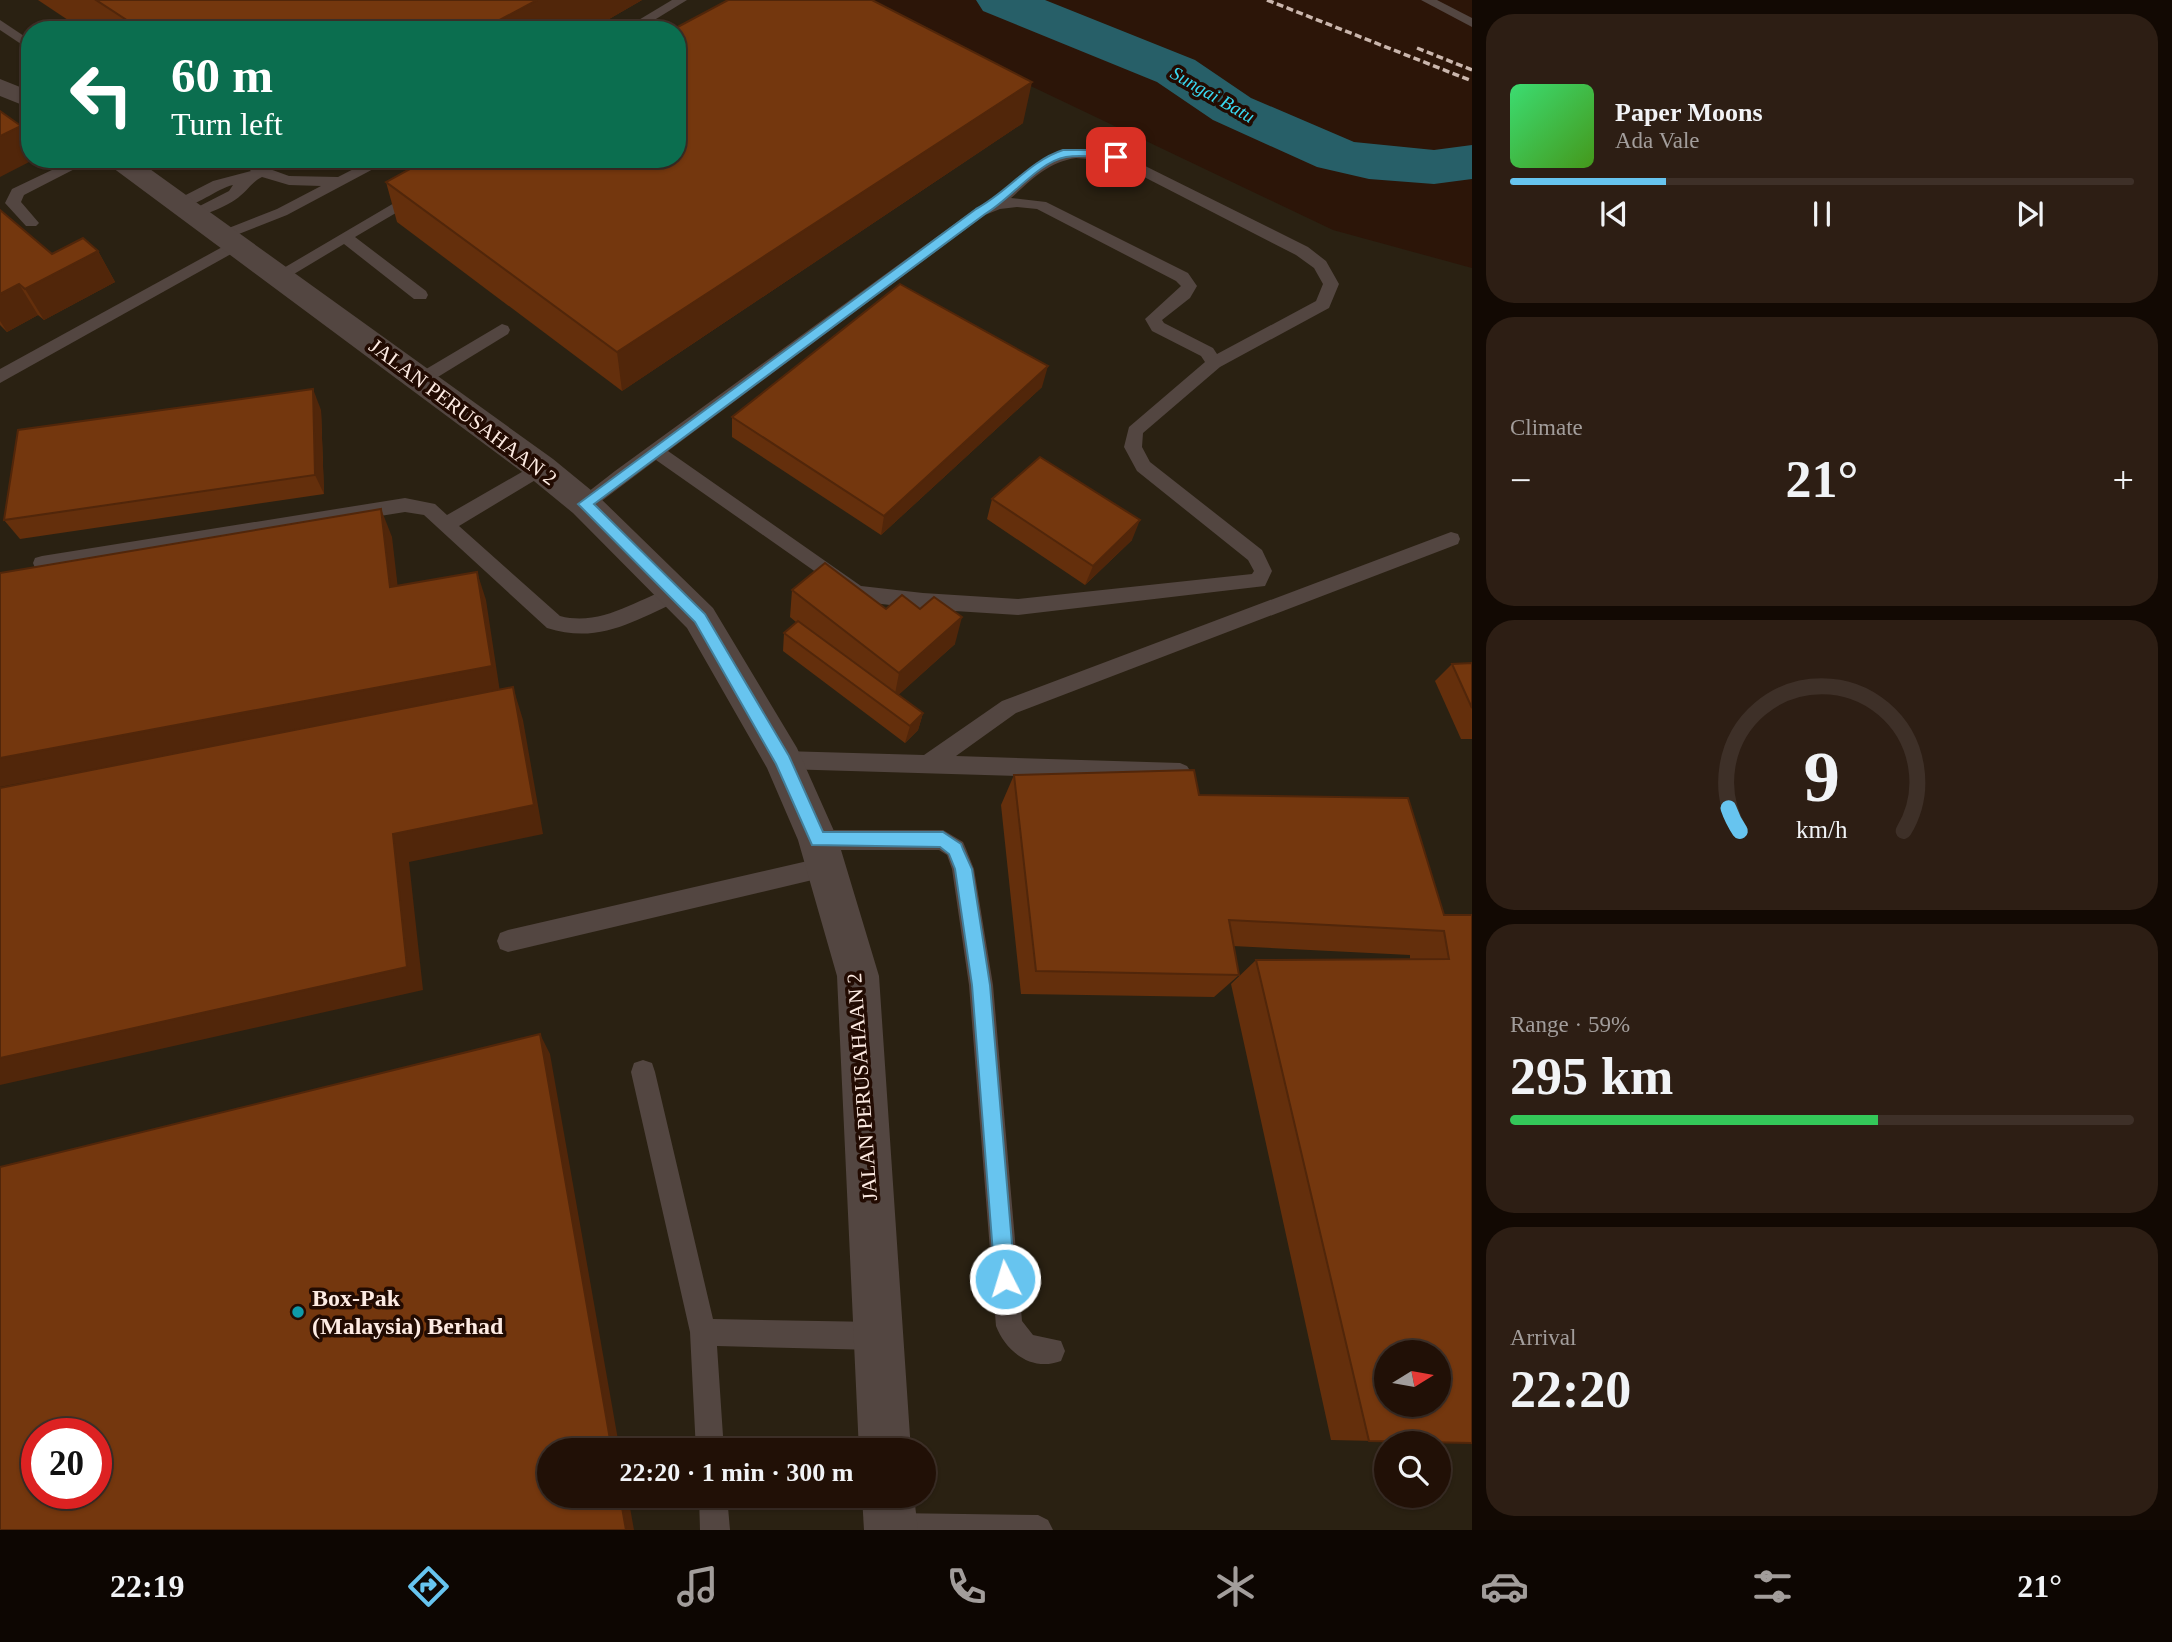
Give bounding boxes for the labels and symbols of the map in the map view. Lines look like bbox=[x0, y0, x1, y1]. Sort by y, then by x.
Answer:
water label: Sungai Batu bbox=[1167, 62, 1258, 127]
pin bbox=[1086, 127, 1146, 187]
street label: JALAN PERUSAHAAN 2 bbox=[364, 334, 562, 490]
street label: JALAN PERUSAHAAN 2 bbox=[842, 972, 882, 1202]
position arrow bbox=[968, 1242, 1042, 1316]
place label: Box-Pak (Malaysia) Berhad bbox=[312, 1285, 504, 1339]
marker: Box-Pak (Malaysia) Berhad bbox=[290, 1304, 306, 1320]
north arrow bbox=[1374, 1340, 1451, 1418]
speed limit sign: 20 bbox=[21, 1418, 112, 1509]

